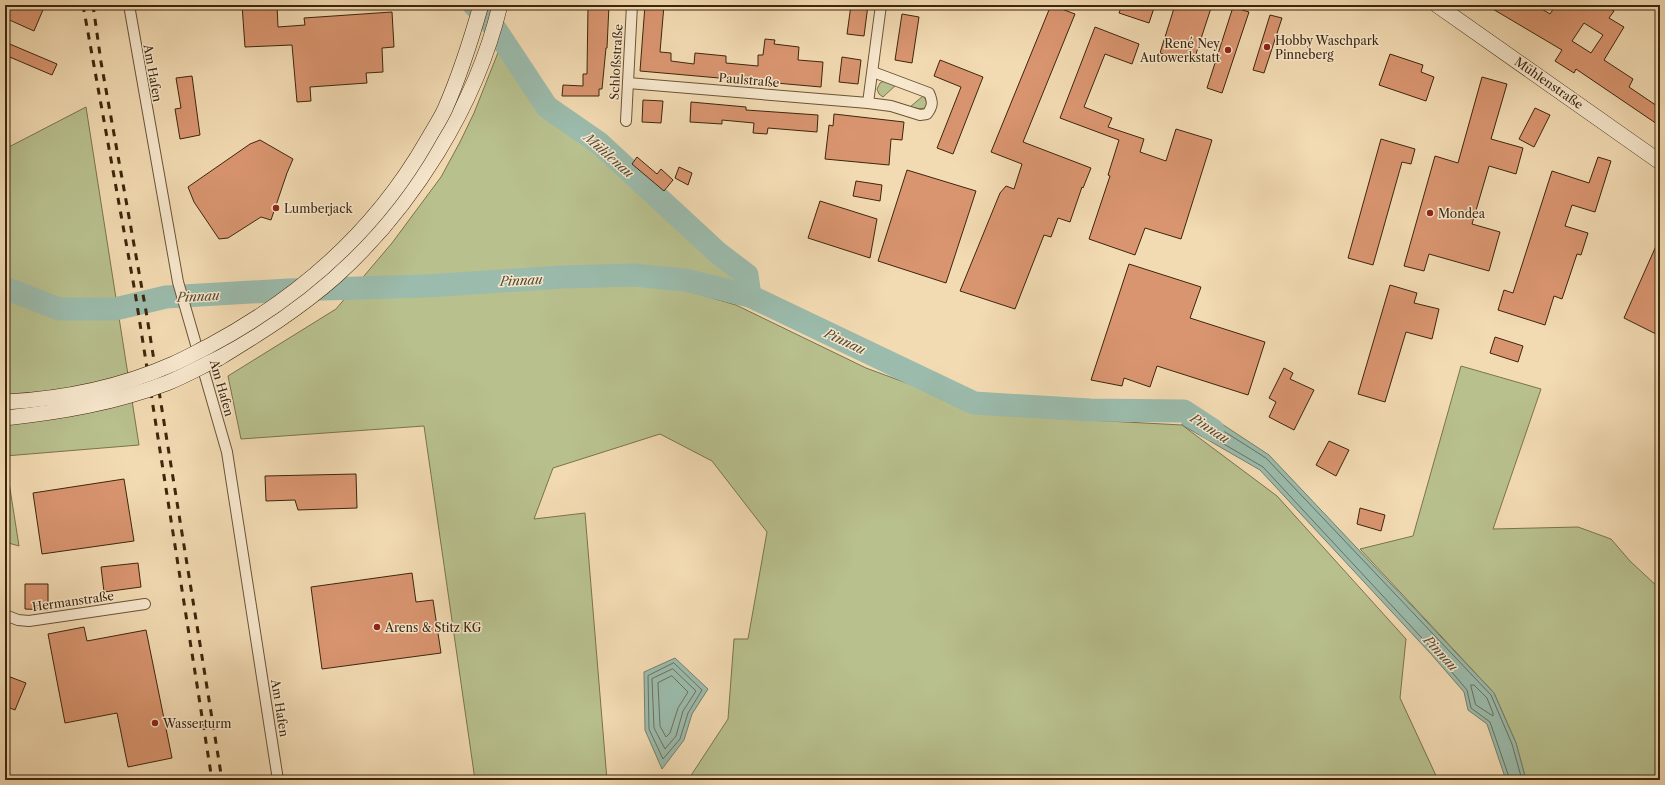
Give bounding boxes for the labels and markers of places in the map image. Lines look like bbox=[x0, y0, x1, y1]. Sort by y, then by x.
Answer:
place label: Hobby Waschpark Pinneberg bbox=[1275, 33, 1380, 62]
place label: René Ney Autowerkstatt bbox=[1139, 36, 1221, 65]
marker: Hobby Waschpark Pinneberg bbox=[1262, 42, 1272, 52]
marker: René Ney Autowerkstatt bbox=[1223, 45, 1233, 55]
place label: Lumberjack bbox=[284, 201, 353, 216]
marker: Lumberjack bbox=[271, 203, 281, 213]
place label: Mondea bbox=[1438, 206, 1486, 221]
marker: Mondea bbox=[1425, 208, 1435, 218]
place label: Arens & Stitz KG bbox=[384, 620, 482, 635]
marker: Arens & Stitz KG bbox=[372, 622, 382, 632]
place label: Wasserturm bbox=[162, 716, 232, 731]
marker: Wasserturm bbox=[150, 718, 160, 728]

